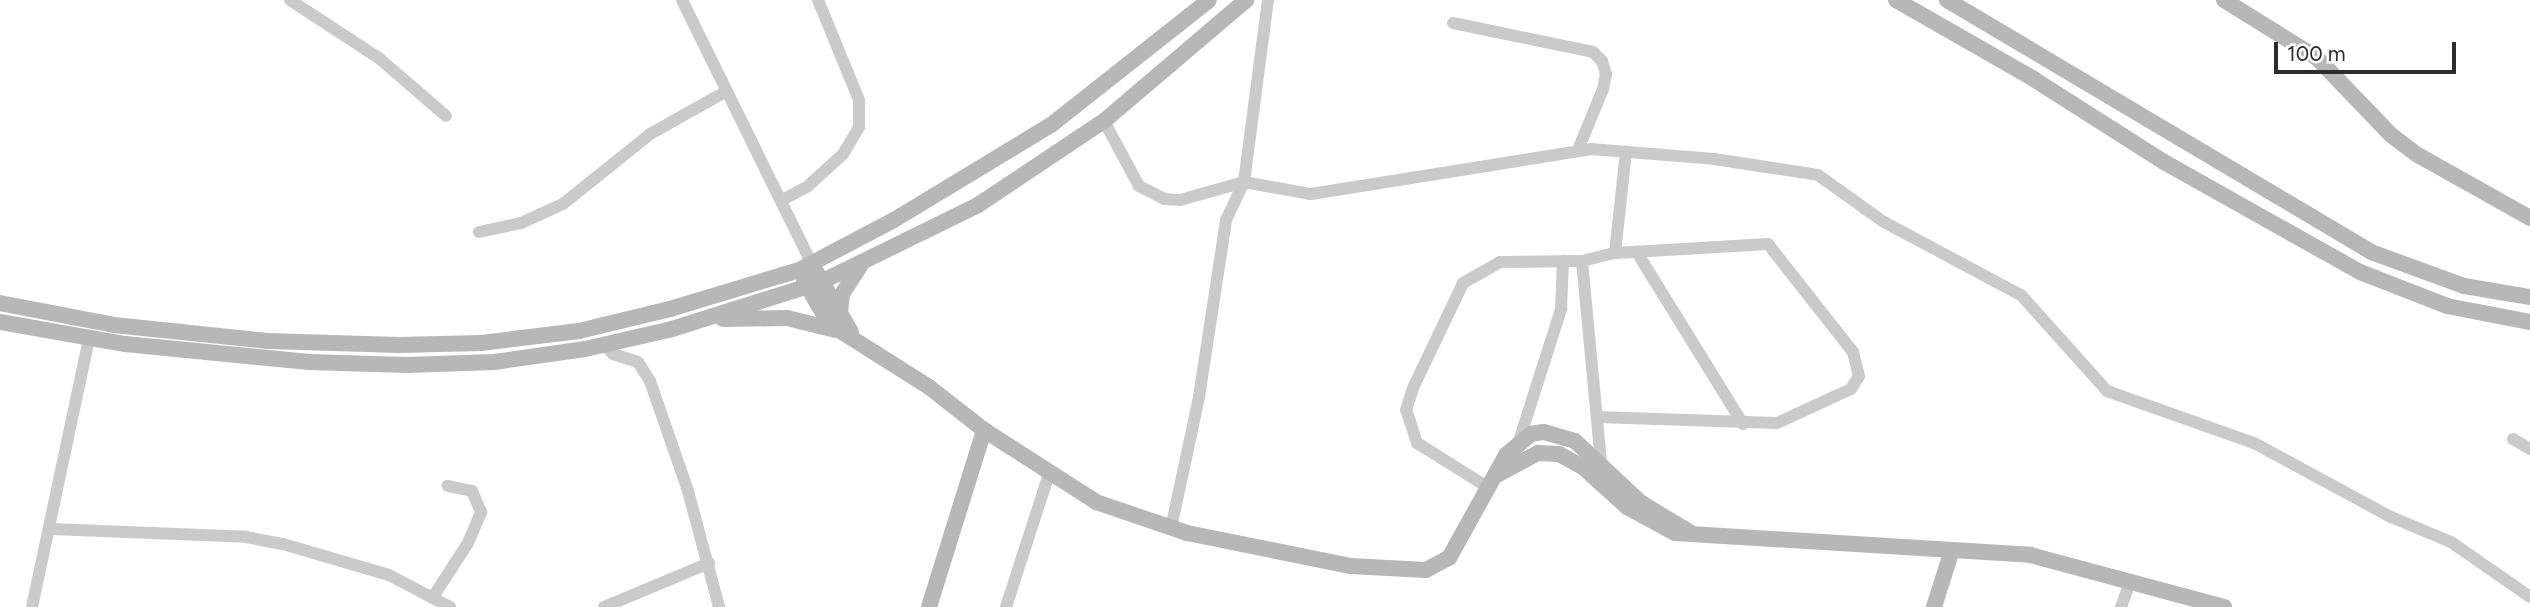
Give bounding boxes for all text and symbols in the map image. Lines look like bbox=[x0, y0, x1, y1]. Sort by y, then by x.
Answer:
scale bar bbox=[2278, 28, 2460, 72]
text: 100 m bbox=[2287, 41, 2346, 66]

